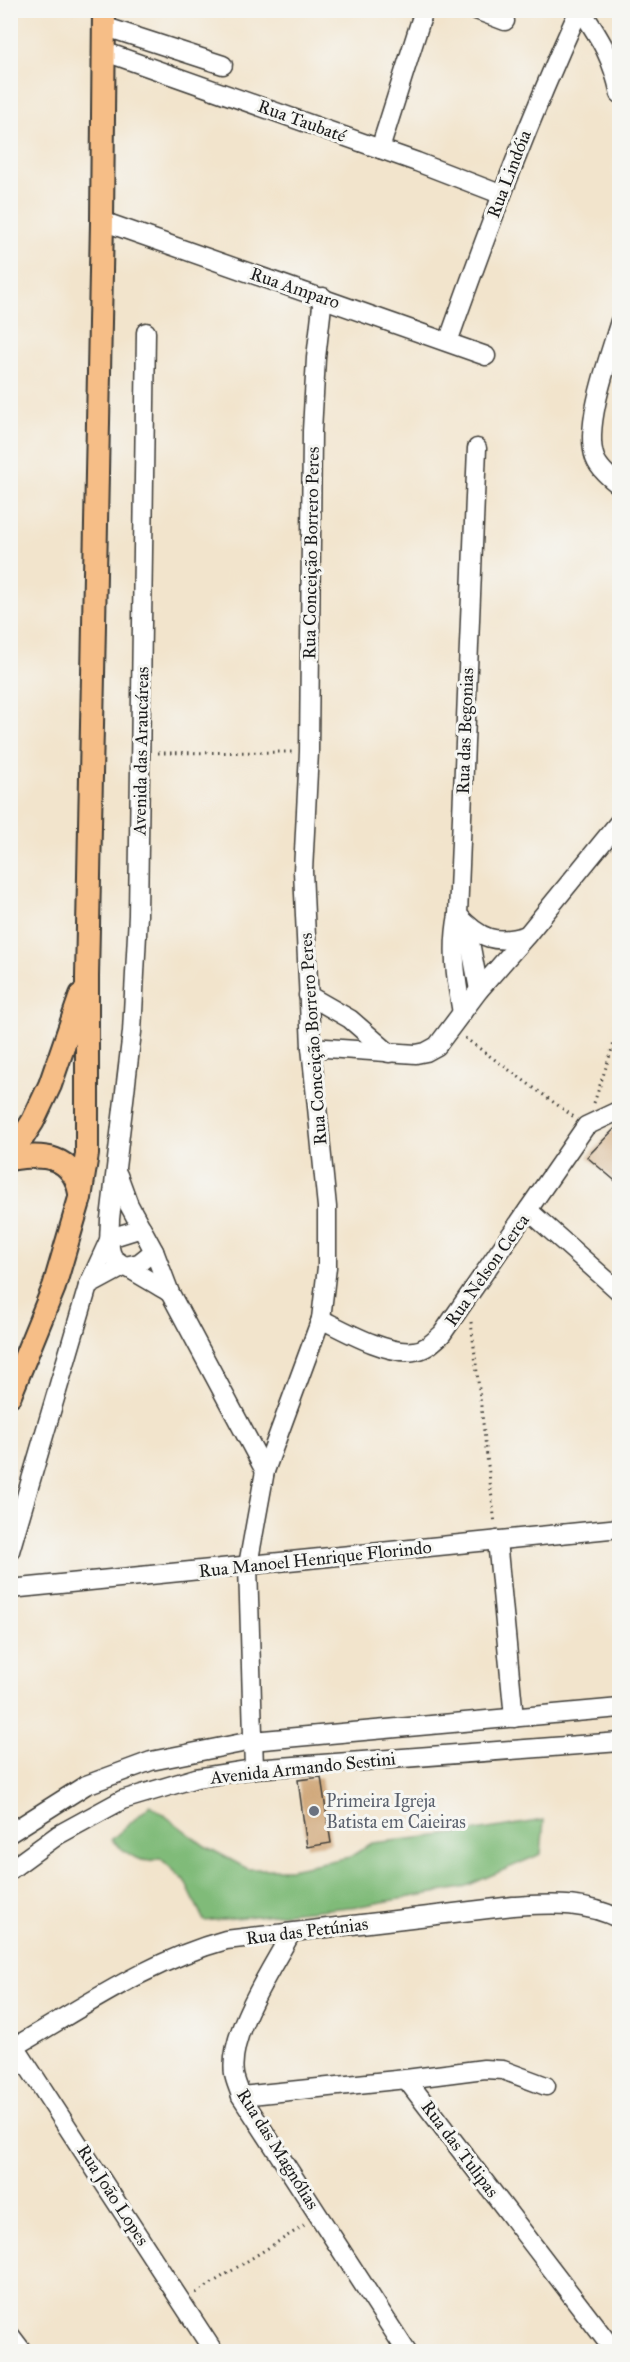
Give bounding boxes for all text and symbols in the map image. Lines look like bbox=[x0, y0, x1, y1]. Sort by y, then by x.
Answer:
street label: Rua Taubaté bbox=[255, 95, 350, 147]
street label: Rua Lindóia bbox=[482, 127, 536, 221]
street label: Rua Amparo bbox=[247, 262, 343, 314]
street label: Rua Conceição Borrero Peres bbox=[298, 446, 324, 660]
street label: Avenida das Araucáreas bbox=[129, 666, 153, 837]
street label: Rua das Begonias bbox=[452, 667, 479, 795]
street label: Rua Conceição Borrero Peres bbox=[295, 932, 331, 1146]
street label: Rua Nelson Cerca bbox=[440, 1209, 534, 1330]
street label: Rua Manoel Henrique Florindo bbox=[197, 1536, 433, 1583]
street label: Avenida Armando Sestini bbox=[208, 1747, 397, 1789]
place label: Primeira Igreja Batista em Caieiras bbox=[326, 1790, 466, 1833]
marker: Primeira Igreja Batista em Caieiras bbox=[307, 1804, 321, 1818]
street label: Rua das Petúnias bbox=[245, 1913, 369, 1949]
street label: Rua das Magnólias bbox=[231, 2085, 324, 2214]
street label: Rua das Tulipas bbox=[417, 2096, 503, 2202]
street label: Rua João Lopes bbox=[71, 2140, 154, 2250]

